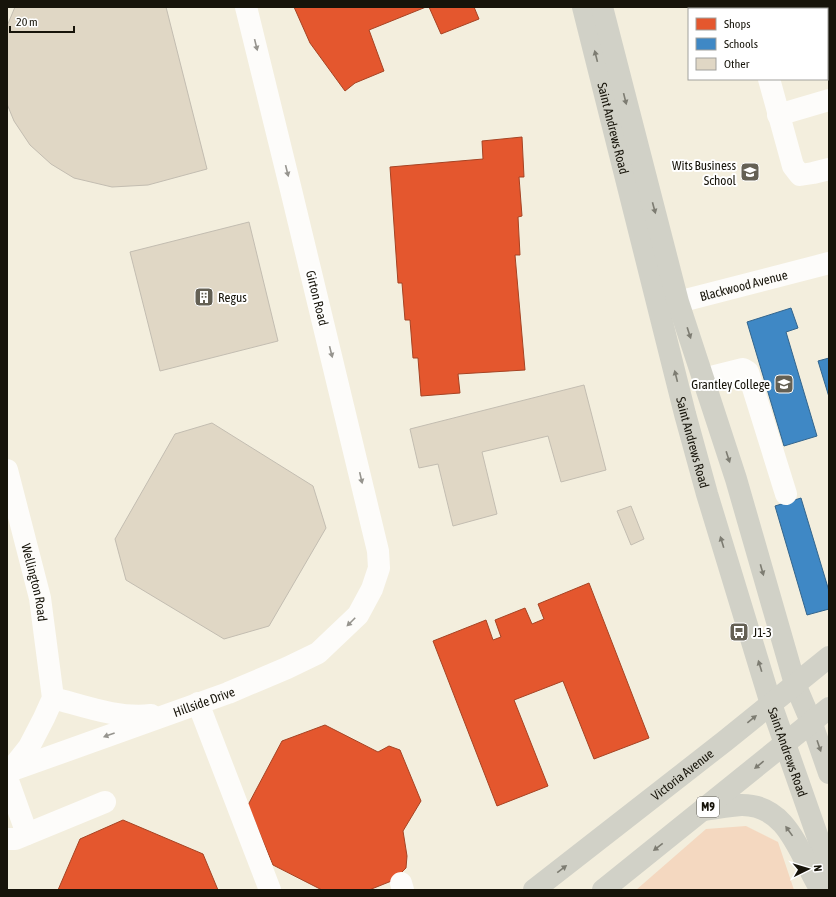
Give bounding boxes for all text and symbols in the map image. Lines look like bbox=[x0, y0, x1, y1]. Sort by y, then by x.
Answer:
scale bar bbox=[10, 8, 74, 34]
legend bbox=[688, 8, 828, 80]
text: 20 m bbox=[16, 15, 38, 29]
text: Shops bbox=[724, 17, 750, 31]
text: Schools bbox=[724, 37, 758, 51]
one-way arrow bbox=[253, 39, 259, 51]
one-way arrow bbox=[593, 50, 599, 62]
text: Other bbox=[724, 57, 750, 71]
street label: Saint Andrews Road bbox=[595, 81, 632, 176]
one-way arrow bbox=[623, 93, 629, 105]
place label: Wits Business School bbox=[672, 158, 737, 188]
school or university icon: Wits Business School bbox=[739, 161, 761, 183]
one-way arrow bbox=[284, 165, 290, 177]
one-way arrow bbox=[651, 202, 657, 214]
street label: Blackwood Avenue bbox=[698, 267, 789, 304]
street label: Girton Road bbox=[303, 269, 331, 327]
building icon: Regus bbox=[193, 286, 215, 308]
place label: Regus bbox=[218, 290, 247, 305]
one-way arrow bbox=[686, 328, 692, 340]
one-way arrow bbox=[328, 346, 334, 358]
one-way arrow bbox=[672, 370, 678, 382]
school or university icon: Grantley College bbox=[773, 373, 795, 395]
place label: Grantley College bbox=[691, 377, 770, 392]
street label: Saint Andrews Road bbox=[673, 395, 712, 490]
one-way arrow bbox=[726, 451, 732, 463]
one-way arrow bbox=[358, 472, 364, 484]
one-way arrow bbox=[719, 536, 725, 548]
street label: Wellington Road bbox=[19, 542, 50, 622]
one-way arrow bbox=[759, 565, 765, 577]
one-way arrow bbox=[346, 617, 356, 627]
bus stop icon: J1-3 bbox=[728, 621, 750, 643]
place label: J1-3 bbox=[753, 625, 772, 640]
one-way arrow bbox=[757, 660, 763, 672]
street label: Hillside Drive bbox=[171, 684, 237, 720]
street label: Saint Andrews Road bbox=[765, 705, 811, 799]
one-way arrow bbox=[747, 715, 757, 724]
one-way arrow bbox=[103, 733, 115, 739]
one-way arrow bbox=[817, 740, 823, 752]
street label: Victoria Avenue bbox=[648, 745, 716, 803]
one-way arrow bbox=[754, 761, 764, 770]
road number: M9 bbox=[697, 797, 719, 817]
one-way arrow bbox=[785, 826, 793, 837]
one-way arrow bbox=[652, 842, 663, 851]
north arrow bbox=[788, 849, 828, 889]
one-way arrow bbox=[556, 864, 567, 873]
text: N bbox=[812, 864, 824, 872]

